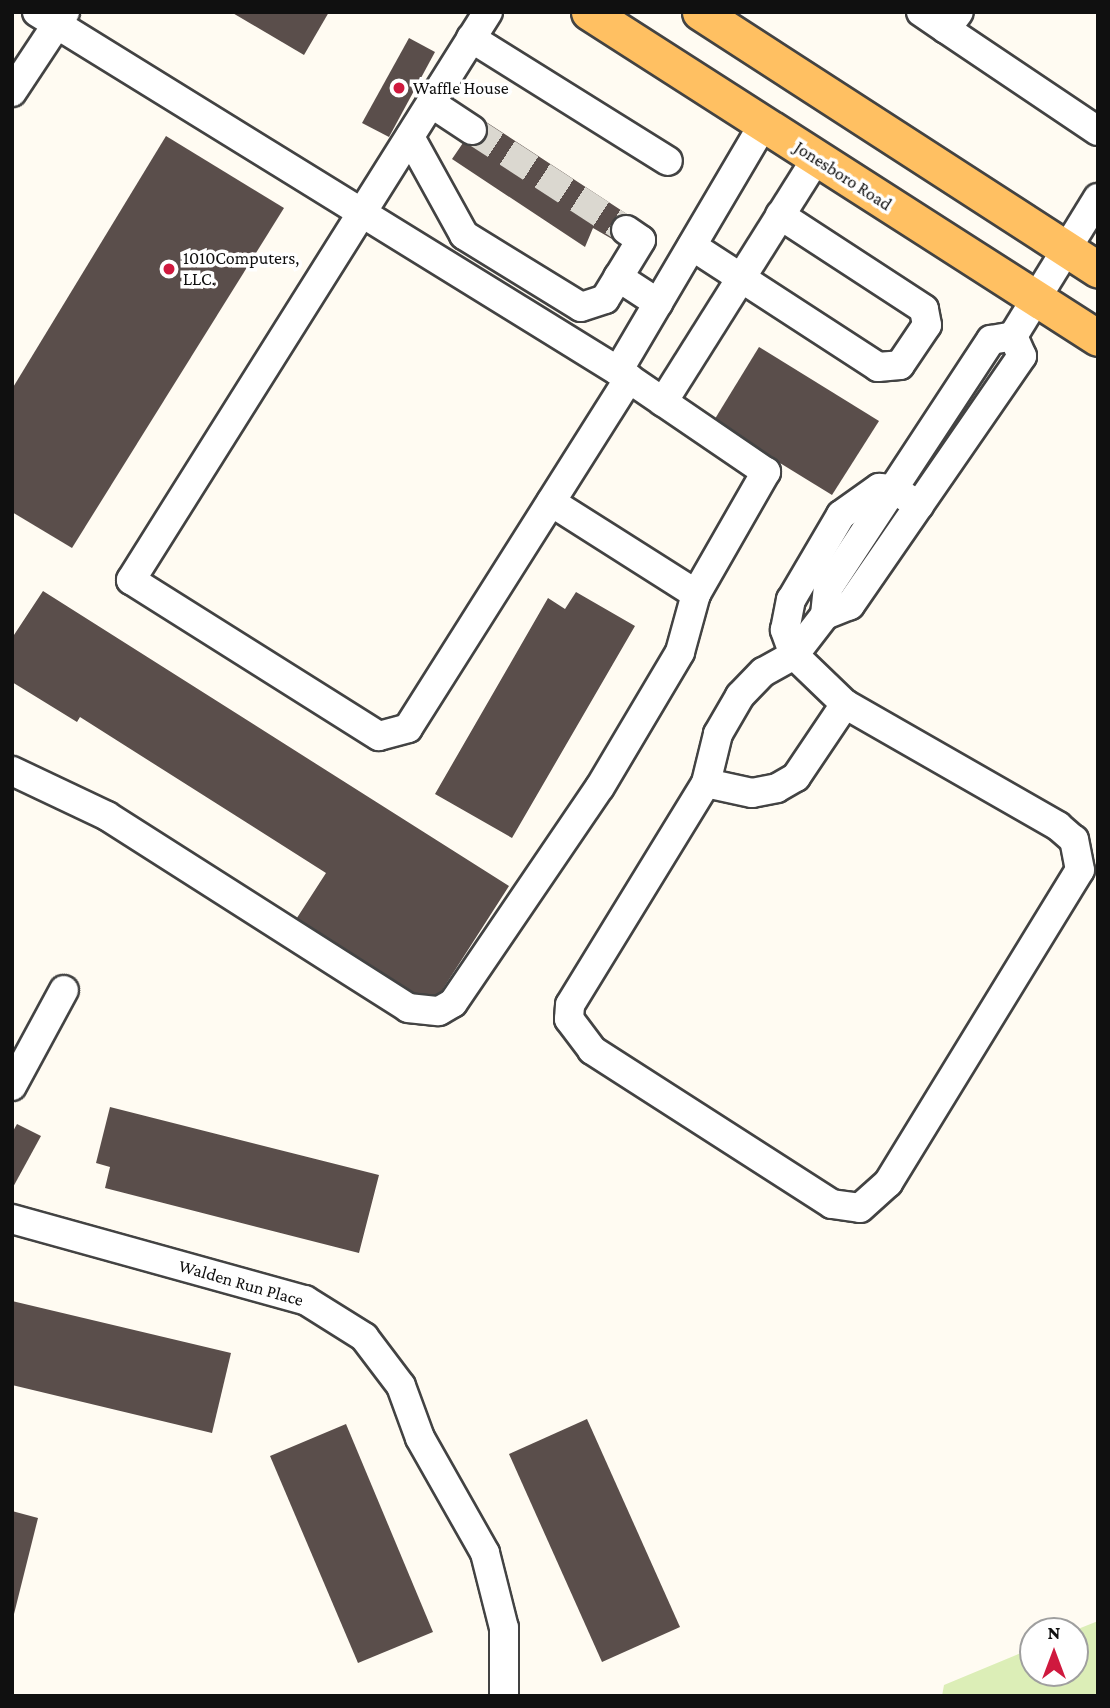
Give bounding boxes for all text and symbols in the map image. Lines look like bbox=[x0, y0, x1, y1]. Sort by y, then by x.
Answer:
place label: Waffle House bbox=[413, 77, 509, 99]
marker: Waffle House bbox=[391, 80, 407, 96]
street label: Jonesboro Road bbox=[790, 136, 896, 216]
place label: 1010Computers, LLC. bbox=[183, 248, 299, 290]
marker: 1010Computers, LLC. bbox=[161, 261, 177, 277]
street label: Walden Run Place bbox=[176, 1255, 306, 1311]
north arrow bbox=[1019, 1617, 1089, 1687]
text: N bbox=[1048, 1622, 1060, 1643]

